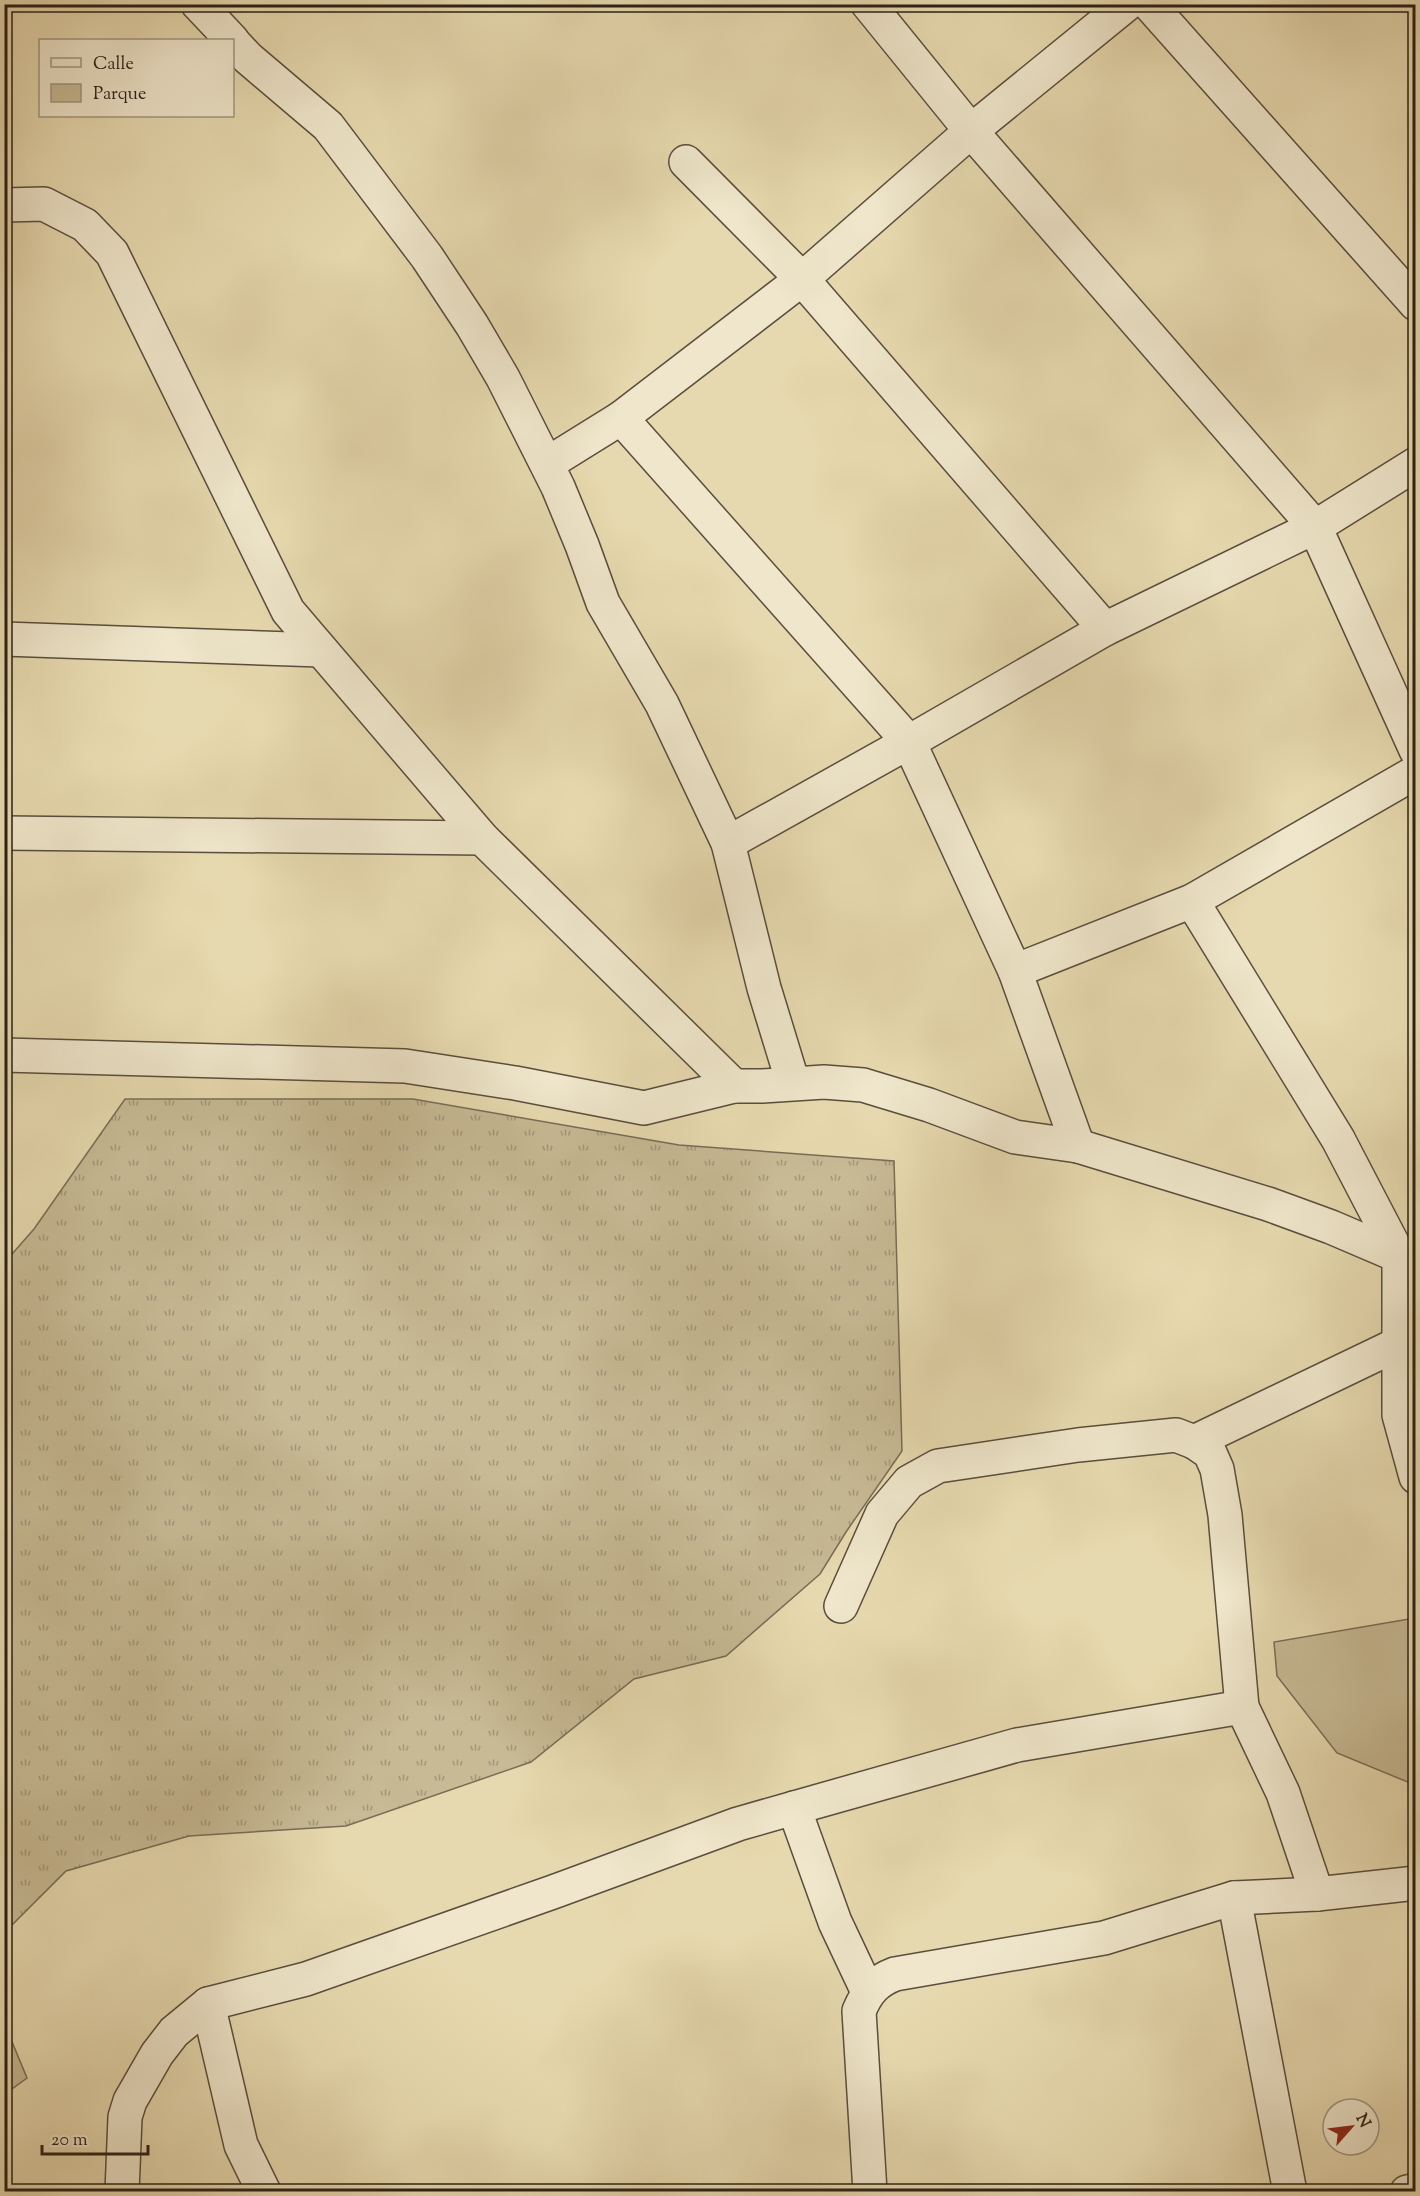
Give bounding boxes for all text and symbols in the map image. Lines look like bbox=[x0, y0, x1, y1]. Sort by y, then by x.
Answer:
legend bbox=[39, 39, 234, 117]
text: Calle bbox=[93, 52, 134, 78]
text: Parque bbox=[93, 82, 146, 108]
north arrow bbox=[1321, 2097, 1381, 2157]
text: N bbox=[1349, 2110, 1375, 2132]
scale bar bbox=[42, 2118, 148, 2156]
text: 20 m bbox=[51, 2128, 88, 2154]

